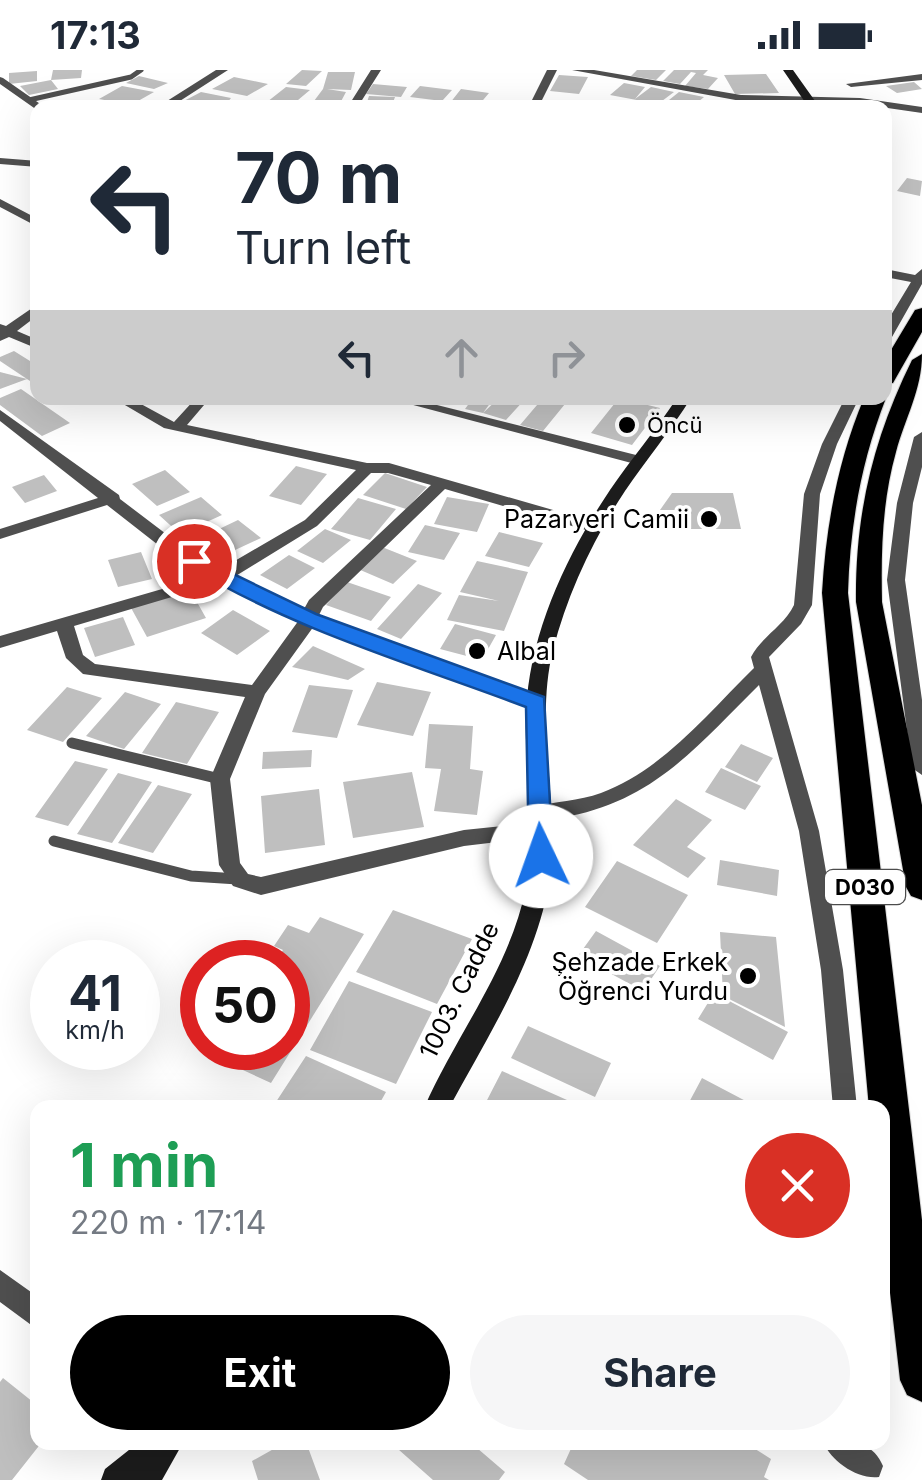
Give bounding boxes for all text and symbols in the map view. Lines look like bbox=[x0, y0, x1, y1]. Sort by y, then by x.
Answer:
text: 17:13 bbox=[50, 12, 141, 58]
text: 70 m bbox=[235, 135, 402, 220]
icon: left bbox=[70, 140, 200, 270]
text: Turn left bbox=[235, 220, 411, 275]
icon: left bbox=[329, 330, 384, 385]
icon: ahead bbox=[434, 330, 489, 385]
icon: right bbox=[539, 330, 594, 385]
place label: Öncü bbox=[647, 412, 702, 438]
marker: Öncü bbox=[616, 414, 638, 436]
place label: Pazaryeri Camii bbox=[504, 504, 689, 534]
marker: Pazaryeri Camii bbox=[698, 508, 720, 530]
pin bbox=[152, 519, 237, 604]
icon: arrive bbox=[167, 534, 222, 589]
place label: Albal bbox=[497, 636, 556, 666]
marker: Albal bbox=[466, 640, 488, 662]
position arrow bbox=[489, 804, 593, 908]
road number: D030 bbox=[825, 870, 905, 904]
street label: 1003. Cadde bbox=[413, 917, 505, 1063]
speed limit sign: 50 bbox=[180, 940, 310, 1070]
place label: Şehzade Erkek Öğrenci Yurdu bbox=[552, 947, 728, 1006]
text: 41 bbox=[68, 963, 122, 1023]
marker: Şehzade Erkek Öğrenci Yurdu bbox=[737, 965, 759, 987]
text: km/h bbox=[65, 1015, 125, 1045]
text: 1 min bbox=[70, 1129, 218, 1201]
button: close bbox=[745, 1133, 850, 1238]
text: 220 m · 17:14 bbox=[70, 1203, 266, 1242]
button: Exit bbox=[70, 1315, 450, 1430]
button: Share bbox=[470, 1315, 850, 1430]

